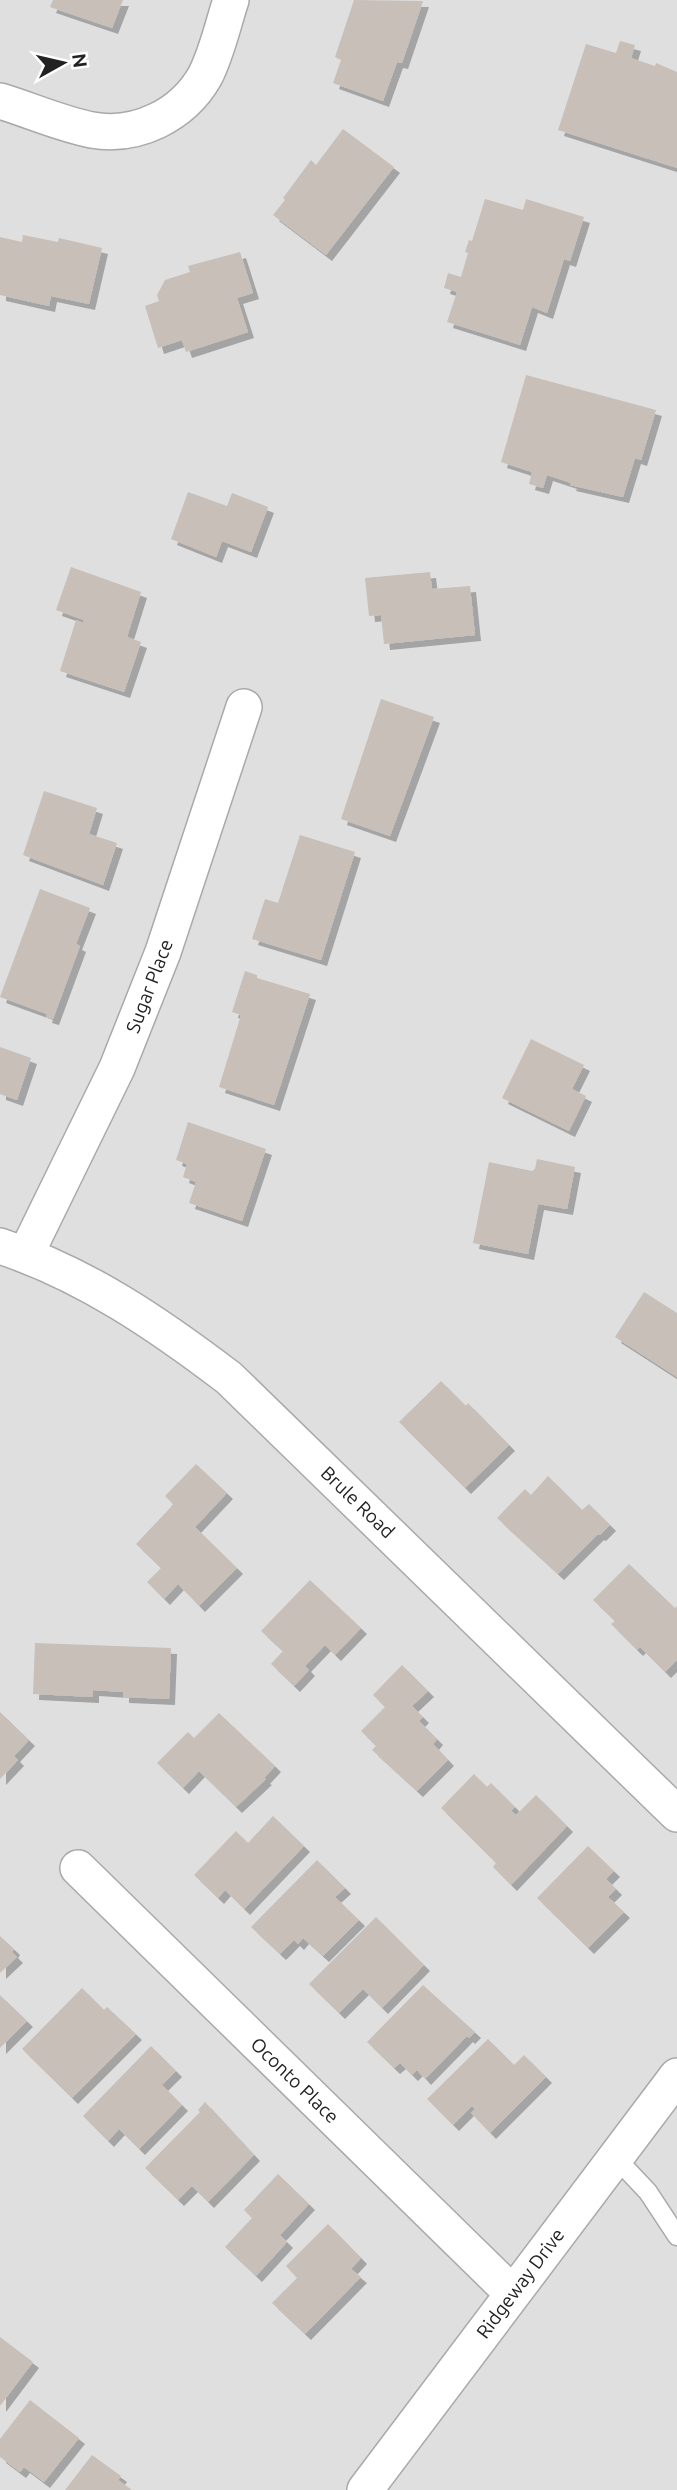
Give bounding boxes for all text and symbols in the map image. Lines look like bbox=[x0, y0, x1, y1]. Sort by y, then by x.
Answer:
north arrow bbox=[28, 28, 98, 98]
text: N bbox=[68, 52, 92, 69]
street label: Sugar Place bbox=[121, 936, 177, 1036]
street label: Brule Road bbox=[317, 1462, 399, 1542]
street label: Oconto Place bbox=[246, 2033, 344, 2127]
street label: Ridgeway Drive bbox=[472, 2224, 568, 2342]

